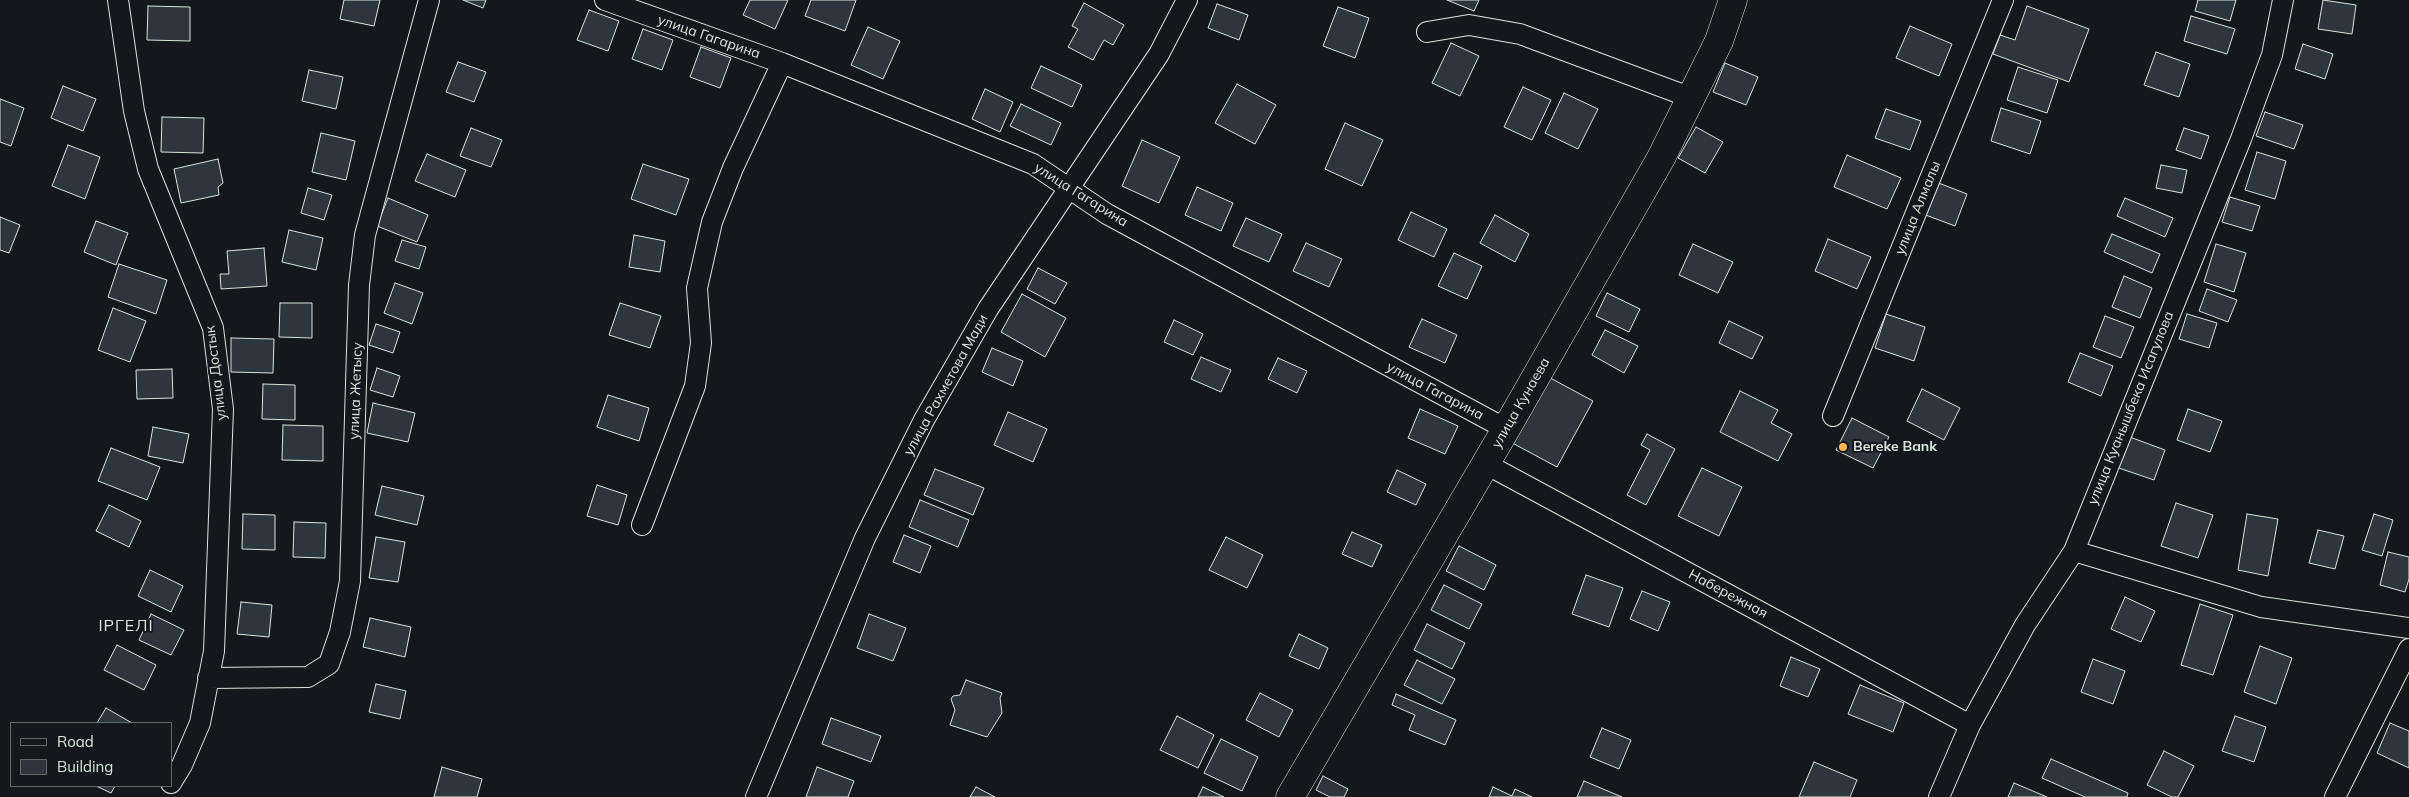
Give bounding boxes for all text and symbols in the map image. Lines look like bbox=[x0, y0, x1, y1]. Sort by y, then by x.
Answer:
street label: улица Гагарина bbox=[655, 12, 763, 62]
street label: улица Гагарина bbox=[1031, 159, 1131, 231]
street label: улица Алмалы bbox=[1892, 159, 1944, 257]
street label: улица Куанышбека Исагулова bbox=[2084, 309, 2178, 507]
street label: улица Рахметова Мади bbox=[900, 312, 992, 458]
street label: улица Достык bbox=[202, 325, 230, 421]
street label: улица Жетысу bbox=[346, 342, 366, 440]
street label: улица Кунаева bbox=[1488, 355, 1554, 451]
street label: улица Гагарина bbox=[1384, 358, 1486, 424]
place label: Bereke Bank bbox=[1853, 439, 1937, 455]
marker: Bereke Bank bbox=[1837, 441, 1849, 453]
street label: Набережная bbox=[1685, 566, 1771, 622]
district label: ІРГЕЛІ bbox=[98, 616, 154, 636]
legend bbox=[10, 722, 172, 787]
text: Road bbox=[57, 732, 94, 751]
text: Building bbox=[57, 757, 113, 776]

